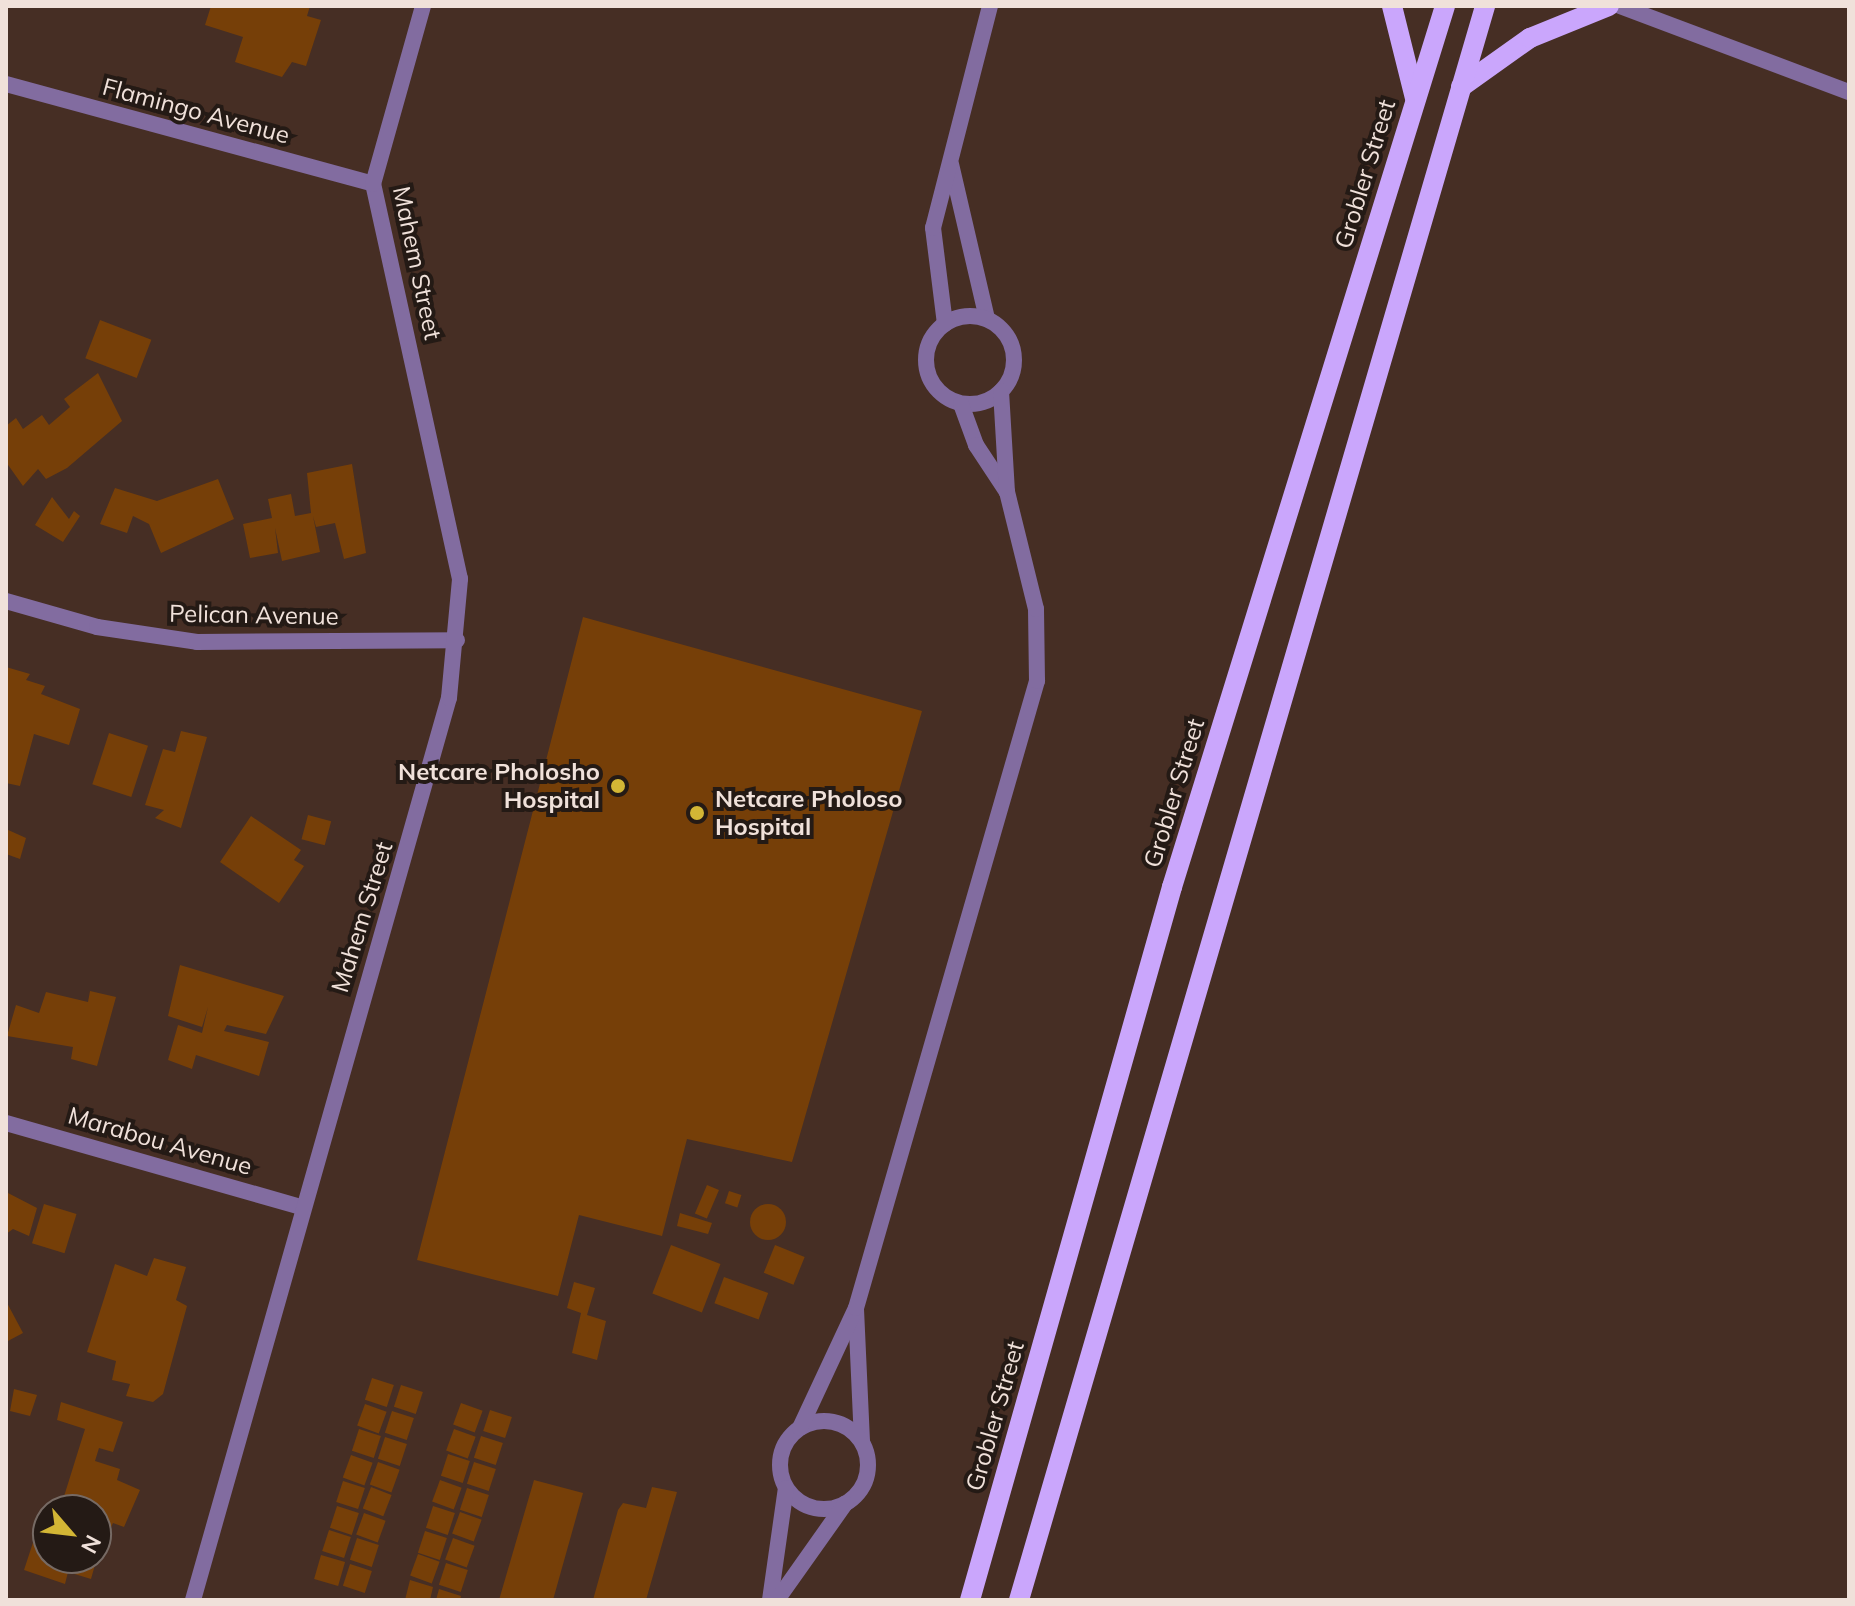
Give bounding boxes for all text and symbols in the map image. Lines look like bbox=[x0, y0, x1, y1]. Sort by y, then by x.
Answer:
street label: Flamingo Avenue bbox=[99, 72, 293, 150]
street label: Grobler Street bbox=[1329, 96, 1401, 252]
street label: Mahem Street bbox=[387, 184, 447, 342]
street label: Pelican Avenue bbox=[169, 599, 339, 631]
street label: Grobler Street bbox=[1138, 715, 1210, 871]
place label: Netcare Pholosho Hospital bbox=[398, 758, 600, 814]
marker: Netcare Pholosho Hospital bbox=[607, 775, 629, 797]
place label: Netcare Pholoso Hospital bbox=[715, 785, 902, 841]
marker: Netcare Pholoso Hospital bbox=[686, 802, 708, 824]
street label: Mahem Street bbox=[325, 838, 399, 996]
street label: Marabou Avenue bbox=[65, 1101, 255, 1181]
street label: Grobler Street bbox=[960, 1338, 1030, 1494]
north arrow bbox=[32, 1494, 112, 1574]
text: N bbox=[75, 1530, 108, 1558]

